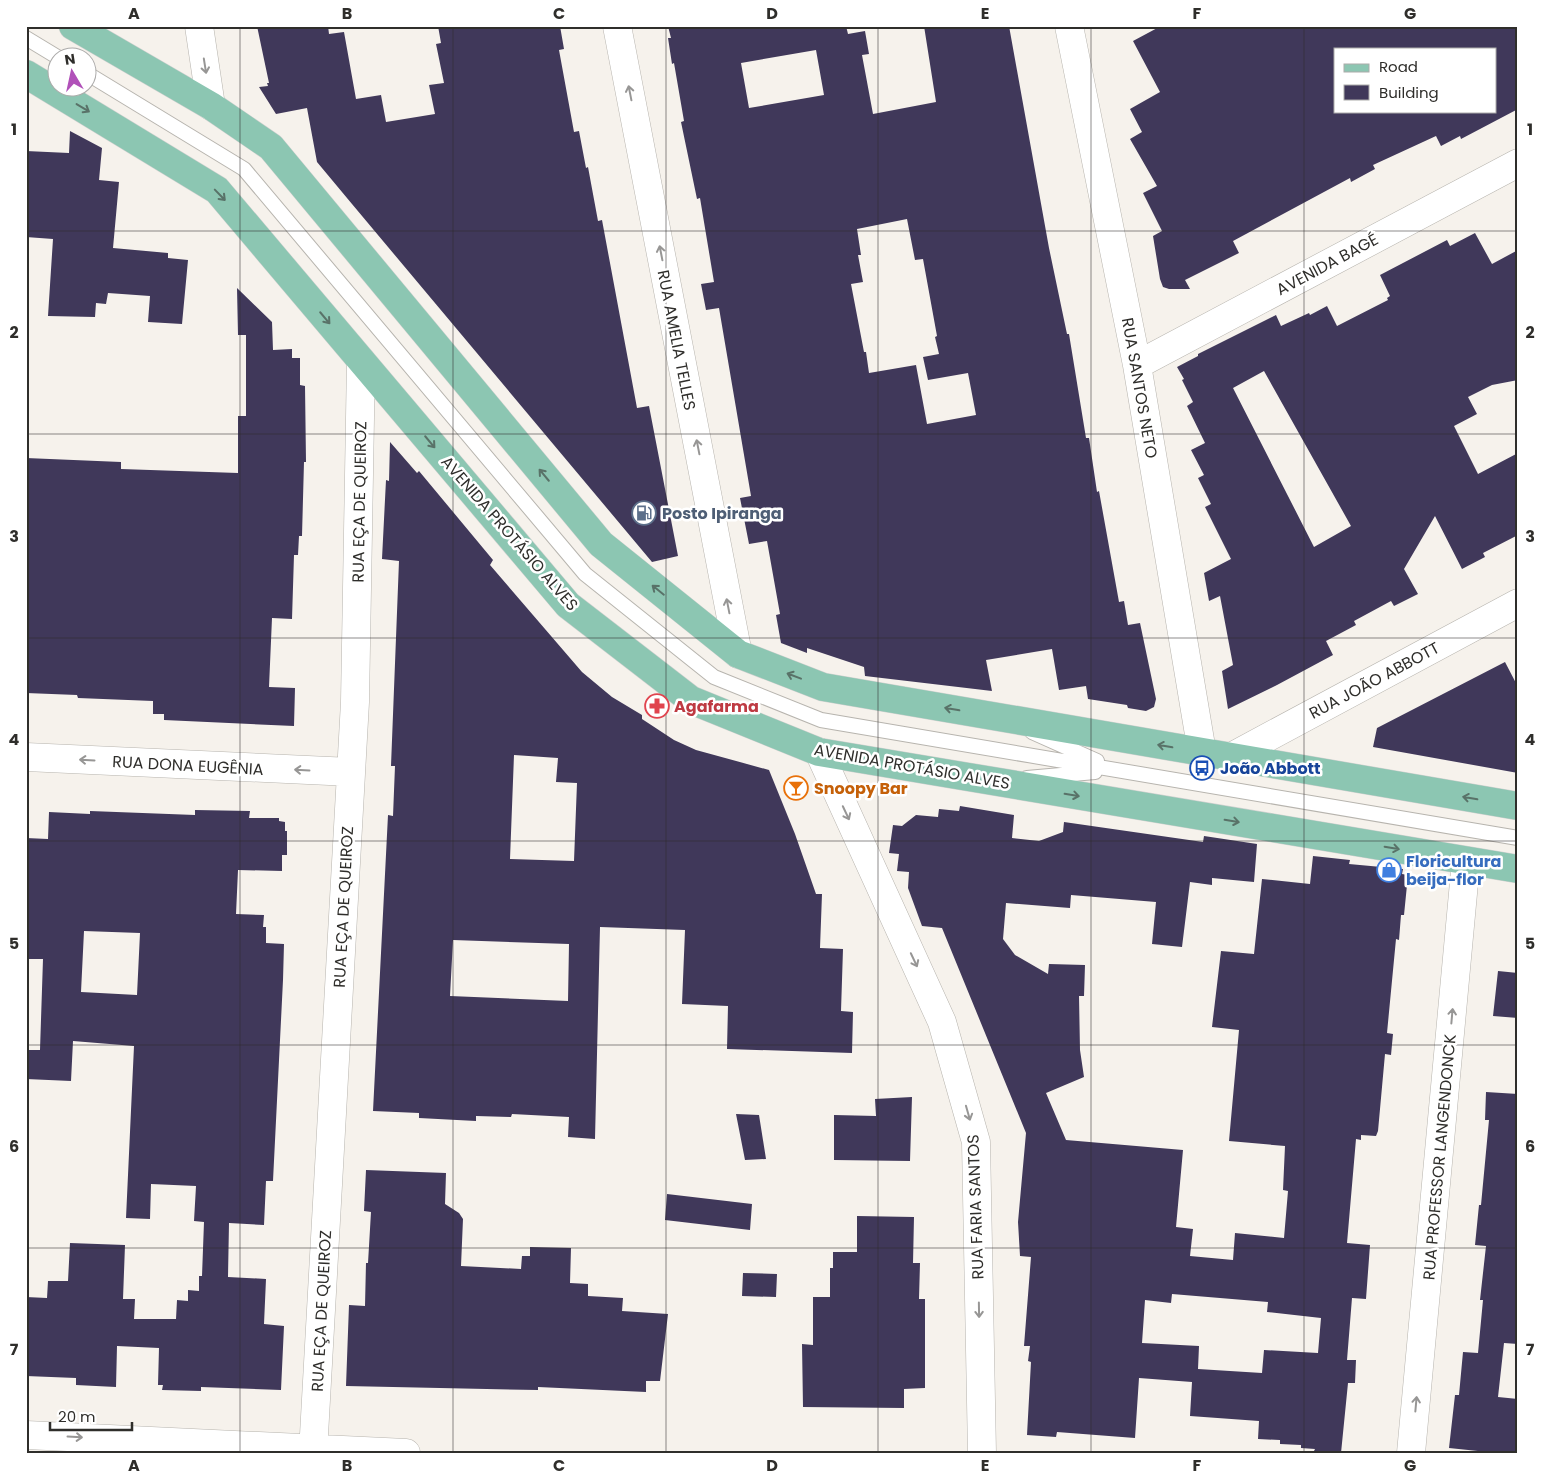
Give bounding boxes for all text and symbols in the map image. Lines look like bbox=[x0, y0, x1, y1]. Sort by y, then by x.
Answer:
text: A bbox=[128, 2, 140, 25]
text: B bbox=[342, 2, 352, 25]
text: C bbox=[553, 2, 565, 25]
text: D bbox=[766, 2, 778, 25]
text: E bbox=[981, 2, 989, 25]
text: F bbox=[1193, 2, 1202, 25]
text: G bbox=[1404, 2, 1416, 25]
north arrow bbox=[48, 48, 98, 98]
text: N bbox=[63, 48, 77, 70]
legend bbox=[1334, 48, 1496, 112]
text: Road bbox=[1379, 56, 1418, 77]
one-way arrow bbox=[200, 58, 210, 74]
text: Building bbox=[1379, 82, 1439, 103]
one-way arrow bbox=[625, 86, 634, 102]
one-way arrow bbox=[75, 104, 89, 114]
text: 1 bbox=[11, 118, 17, 141]
text: 1 bbox=[1527, 118, 1533, 141]
one-way arrow bbox=[214, 188, 226, 201]
street label: AVENIDA BAGÉ bbox=[1272, 228, 1382, 301]
one-way arrow bbox=[655, 245, 665, 261]
street label: RUA AMELIA TELLES bbox=[652, 268, 701, 412]
one-way arrow bbox=[320, 312, 331, 325]
street label: RUA SANTOS NETO bbox=[1116, 316, 1163, 460]
text: 2 bbox=[9, 321, 19, 344]
text: 2 bbox=[1525, 321, 1535, 344]
street label: RUA EÇA DE QUEIROZ bbox=[347, 421, 372, 583]
one-way arrow bbox=[425, 436, 436, 449]
one-way arrow bbox=[693, 439, 702, 455]
street label: AVENIDA PROTÁSIO ALVES bbox=[436, 451, 583, 616]
one-way arrow bbox=[539, 469, 550, 482]
fuel station icon: Posto Ipiranga bbox=[631, 500, 657, 526]
place label: Posto Ipiranga bbox=[662, 502, 782, 525]
text: 3 bbox=[9, 525, 19, 548]
text: 3 bbox=[1525, 525, 1535, 548]
one-way arrow bbox=[652, 584, 665, 595]
one-way arrow bbox=[723, 599, 733, 615]
street label: RUA JOÃO ABBOTT bbox=[1305, 636, 1444, 725]
one-way arrow bbox=[786, 671, 802, 680]
pharmacy icon: Agafarma bbox=[644, 693, 670, 719]
place label: Agafarma bbox=[674, 695, 759, 718]
one-way arrow bbox=[945, 704, 961, 714]
text: 4 bbox=[9, 728, 20, 751]
text: 4 bbox=[1525, 728, 1536, 751]
street label: AVENIDA PROTÁSIO ALVES bbox=[812, 738, 1012, 795]
one-way arrow bbox=[1158, 740, 1174, 750]
street label: RUA DONA EUGÊNIA bbox=[112, 750, 264, 781]
bus stop icon: João Abbott bbox=[1189, 755, 1215, 781]
one-way arrow bbox=[79, 756, 95, 765]
place label: João Abbott bbox=[1220, 757, 1321, 780]
one-way arrow bbox=[294, 765, 310, 774]
bar icon: Snoopy Bar bbox=[783, 775, 809, 801]
place label: Snoopy Bar bbox=[814, 777, 908, 800]
one-way arrow bbox=[1064, 790, 1080, 800]
one-way arrow bbox=[1462, 792, 1478, 802]
one-way arrow bbox=[842, 805, 852, 820]
one-way arrow bbox=[1224, 817, 1240, 827]
street label: RUA EÇA DE QUEIROZ bbox=[328, 826, 359, 988]
one-way arrow bbox=[1384, 844, 1400, 854]
place label: Floricultura beija-flor bbox=[1406, 850, 1501, 891]
shop icon: Floricultura beija-flor bbox=[1376, 857, 1402, 883]
text: 5 bbox=[9, 932, 19, 955]
text: 5 bbox=[1525, 932, 1535, 955]
one-way arrow bbox=[910, 952, 919, 967]
one-way arrow bbox=[1447, 1008, 1456, 1024]
street label: RUA PROFESSOR LANGENDONCK bbox=[1417, 1033, 1462, 1281]
one-way arrow bbox=[963, 1105, 973, 1121]
street label: RUA FARIA SANTOS bbox=[961, 1134, 990, 1280]
text: 6 bbox=[9, 1135, 19, 1158]
text: 6 bbox=[1525, 1135, 1535, 1158]
street label: RUA EÇA DE QUEIROZ bbox=[306, 1230, 337, 1392]
one-way arrow bbox=[974, 1301, 984, 1317]
text: 7 bbox=[10, 1338, 19, 1361]
text: 7 bbox=[1526, 1338, 1535, 1361]
one-way arrow bbox=[1411, 1396, 1421, 1412]
scale bar bbox=[50, 1399, 132, 1431]
text: 20 m bbox=[58, 1406, 96, 1427]
one-way arrow bbox=[67, 1433, 83, 1442]
text: A bbox=[128, 1454, 140, 1477]
text: B bbox=[342, 1454, 352, 1477]
text: C bbox=[553, 1454, 565, 1477]
text: D bbox=[766, 1454, 778, 1477]
text: E bbox=[981, 1454, 989, 1477]
text: F bbox=[1193, 1454, 1202, 1477]
text: G bbox=[1404, 1454, 1416, 1477]

